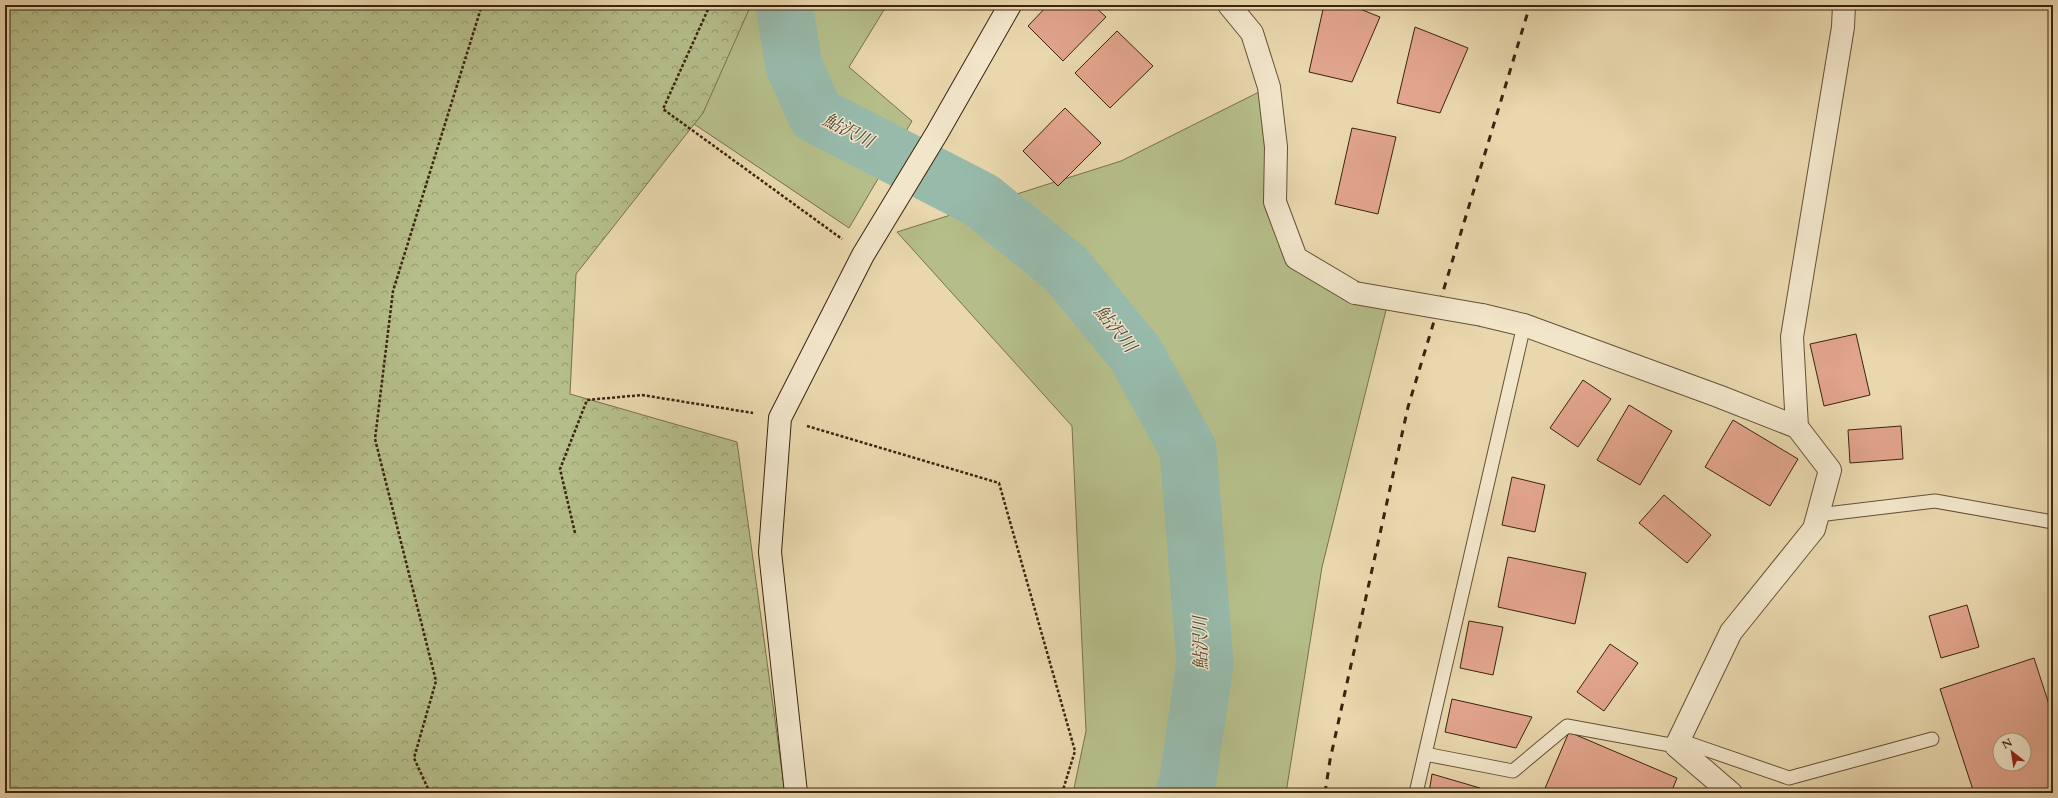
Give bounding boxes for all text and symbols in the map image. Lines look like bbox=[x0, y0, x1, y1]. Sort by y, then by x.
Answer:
water label: 鮎沢川 bbox=[818, 108, 880, 155]
water label: 鮎沢川 bbox=[1088, 300, 1143, 359]
water label: 鮎沢川 bbox=[1188, 614, 1214, 670]
north arrow bbox=[1992, 732, 2032, 772]
text: N bbox=[1999, 735, 2016, 753]

